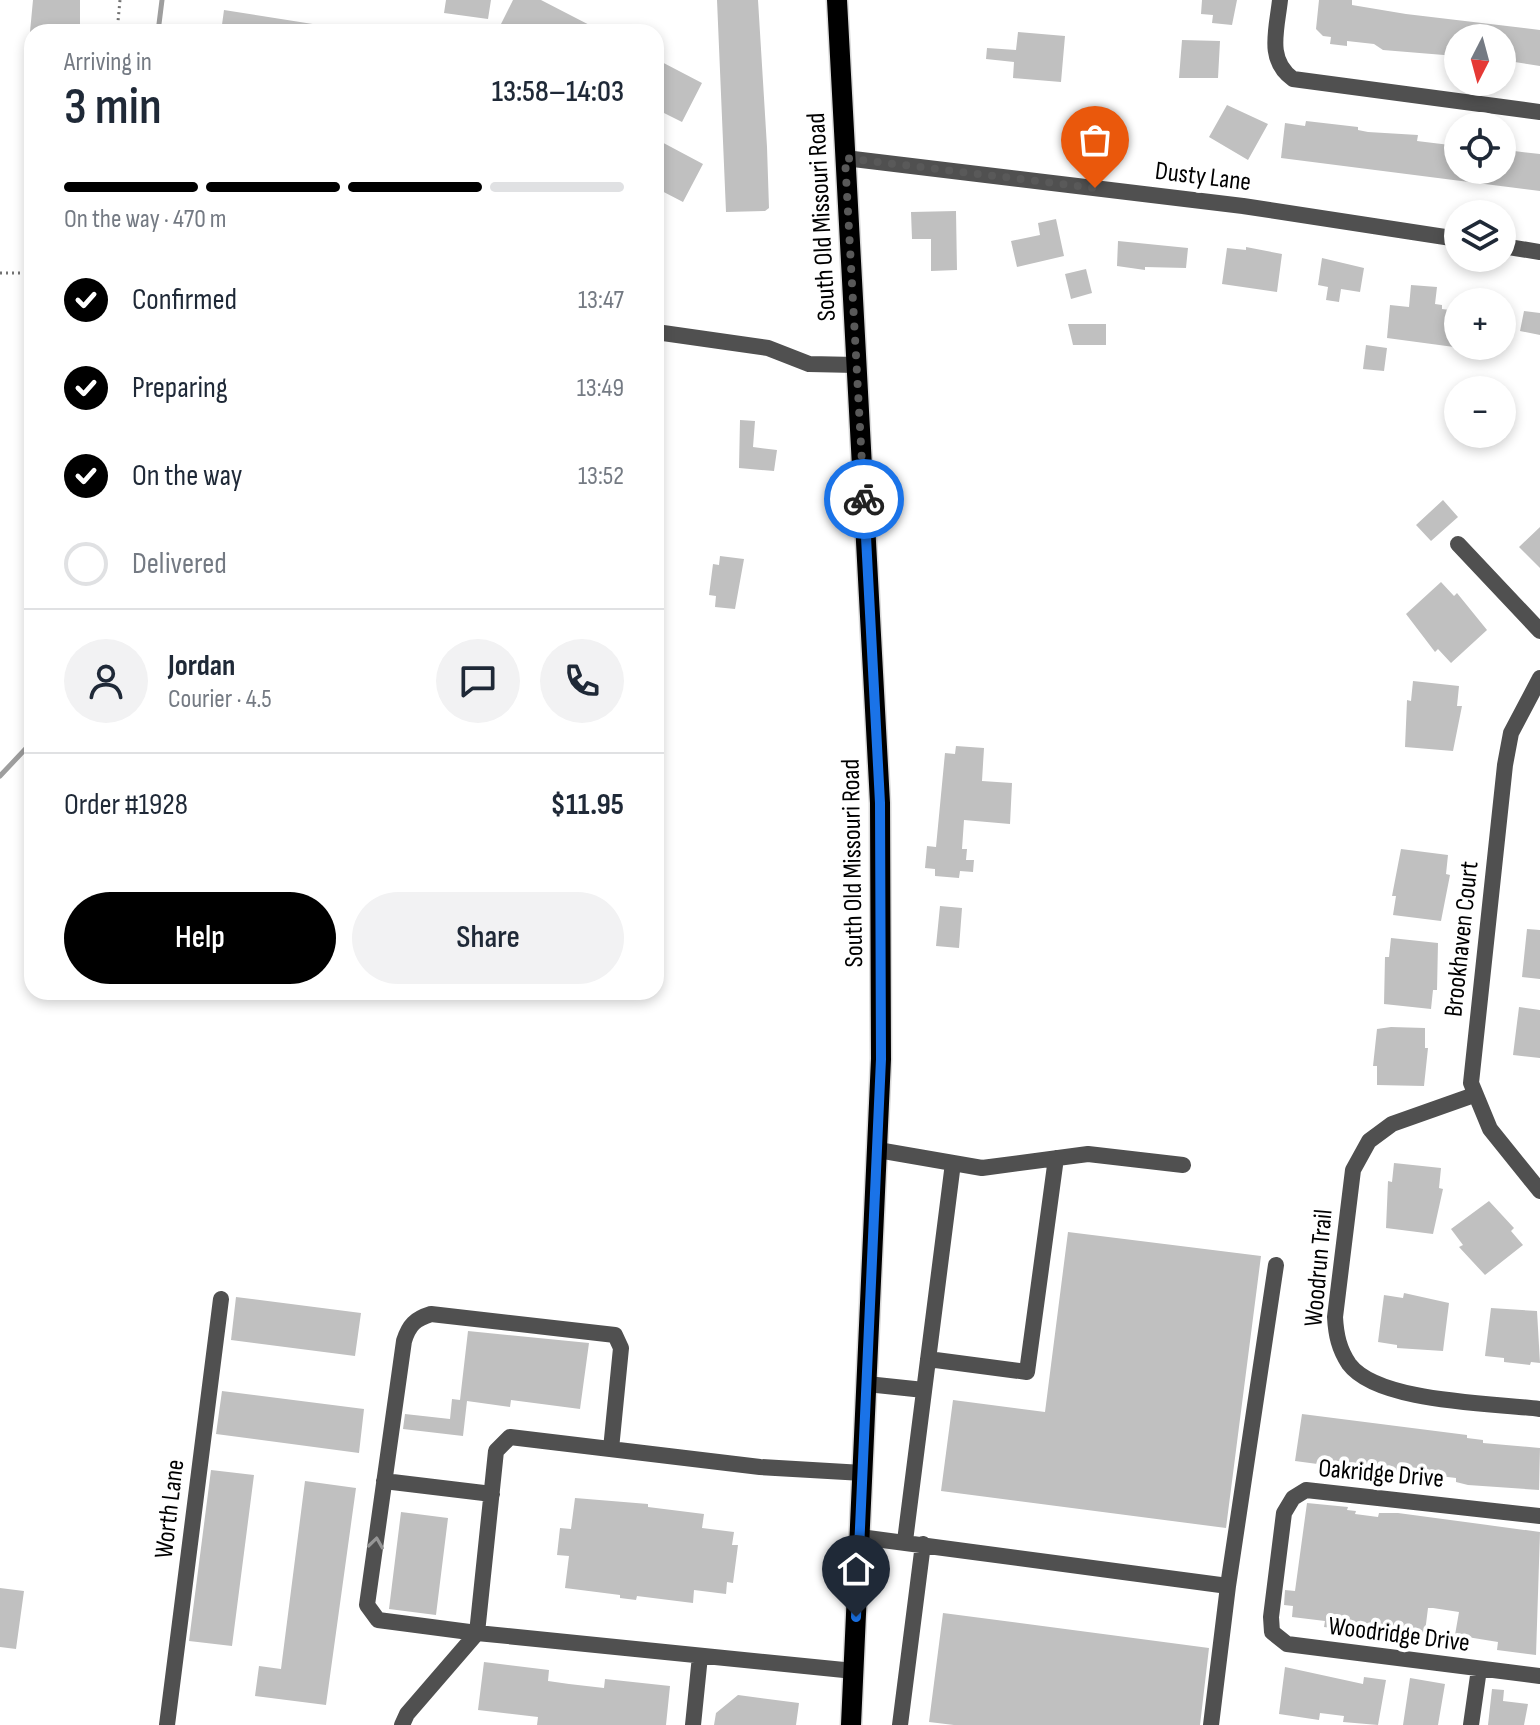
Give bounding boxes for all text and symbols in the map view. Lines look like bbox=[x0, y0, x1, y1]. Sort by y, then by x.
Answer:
north arrow bbox=[1444, 24, 1516, 96]
map controls bbox=[1444, 24, 1516, 448]
text: Arriving in bbox=[64, 47, 152, 78]
text: 13:58–14:03 bbox=[492, 74, 624, 110]
text: 3 min bbox=[64, 76, 162, 139]
pin bbox=[1061, 106, 1129, 188]
street label: South Old Missouri Road bbox=[801, 112, 843, 322]
button: locate bbox=[1444, 112, 1516, 184]
icon: bag bbox=[1073, 118, 1117, 162]
street label: Dusty Lane bbox=[1153, 156, 1253, 198]
button: layers bbox=[1444, 200, 1516, 272]
text: On the way · 470 m bbox=[64, 204, 227, 235]
icon: check bbox=[64, 278, 108, 322]
text: Confirmed bbox=[132, 282, 237, 318]
text: 13:47 bbox=[578, 285, 624, 316]
button: + bbox=[1444, 288, 1516, 360]
icon: check bbox=[64, 366, 108, 410]
text: Preparing bbox=[132, 370, 228, 406]
text: 13:49 bbox=[577, 373, 624, 404]
button: − bbox=[1444, 376, 1516, 448]
icon: check bbox=[64, 454, 108, 498]
text: On the way bbox=[132, 458, 242, 494]
courier bbox=[824, 459, 904, 539]
text: 13:52 bbox=[578, 461, 624, 492]
icon: bike bbox=[842, 477, 886, 521]
text: Delivered bbox=[132, 546, 227, 582]
button: person bbox=[64, 639, 148, 723]
button: chat bbox=[436, 639, 520, 723]
button: phone bbox=[540, 639, 624, 723]
text: Jordan bbox=[168, 648, 235, 684]
text: Courier · 4.5 bbox=[168, 684, 272, 715]
street label: South Old Missouri Road bbox=[836, 758, 870, 968]
text: Order #1928 bbox=[64, 787, 188, 823]
text: $11.95 bbox=[551, 787, 624, 823]
street label: Brookhaven Court bbox=[1438, 860, 1486, 1018]
button: Help bbox=[64, 892, 336, 984]
button: Share bbox=[352, 892, 624, 984]
street label: Woodrun Trail bbox=[1298, 1208, 1340, 1328]
street label: Oakridge Drive bbox=[1317, 1453, 1445, 1495]
street label: Worth Lane bbox=[149, 1458, 191, 1560]
pin bbox=[822, 1535, 890, 1617]
one-way arrow bbox=[367, 1536, 384, 1550]
icon: home bbox=[834, 1547, 878, 1591]
street label: Woodridge Drive bbox=[1326, 1611, 1472, 1659]

